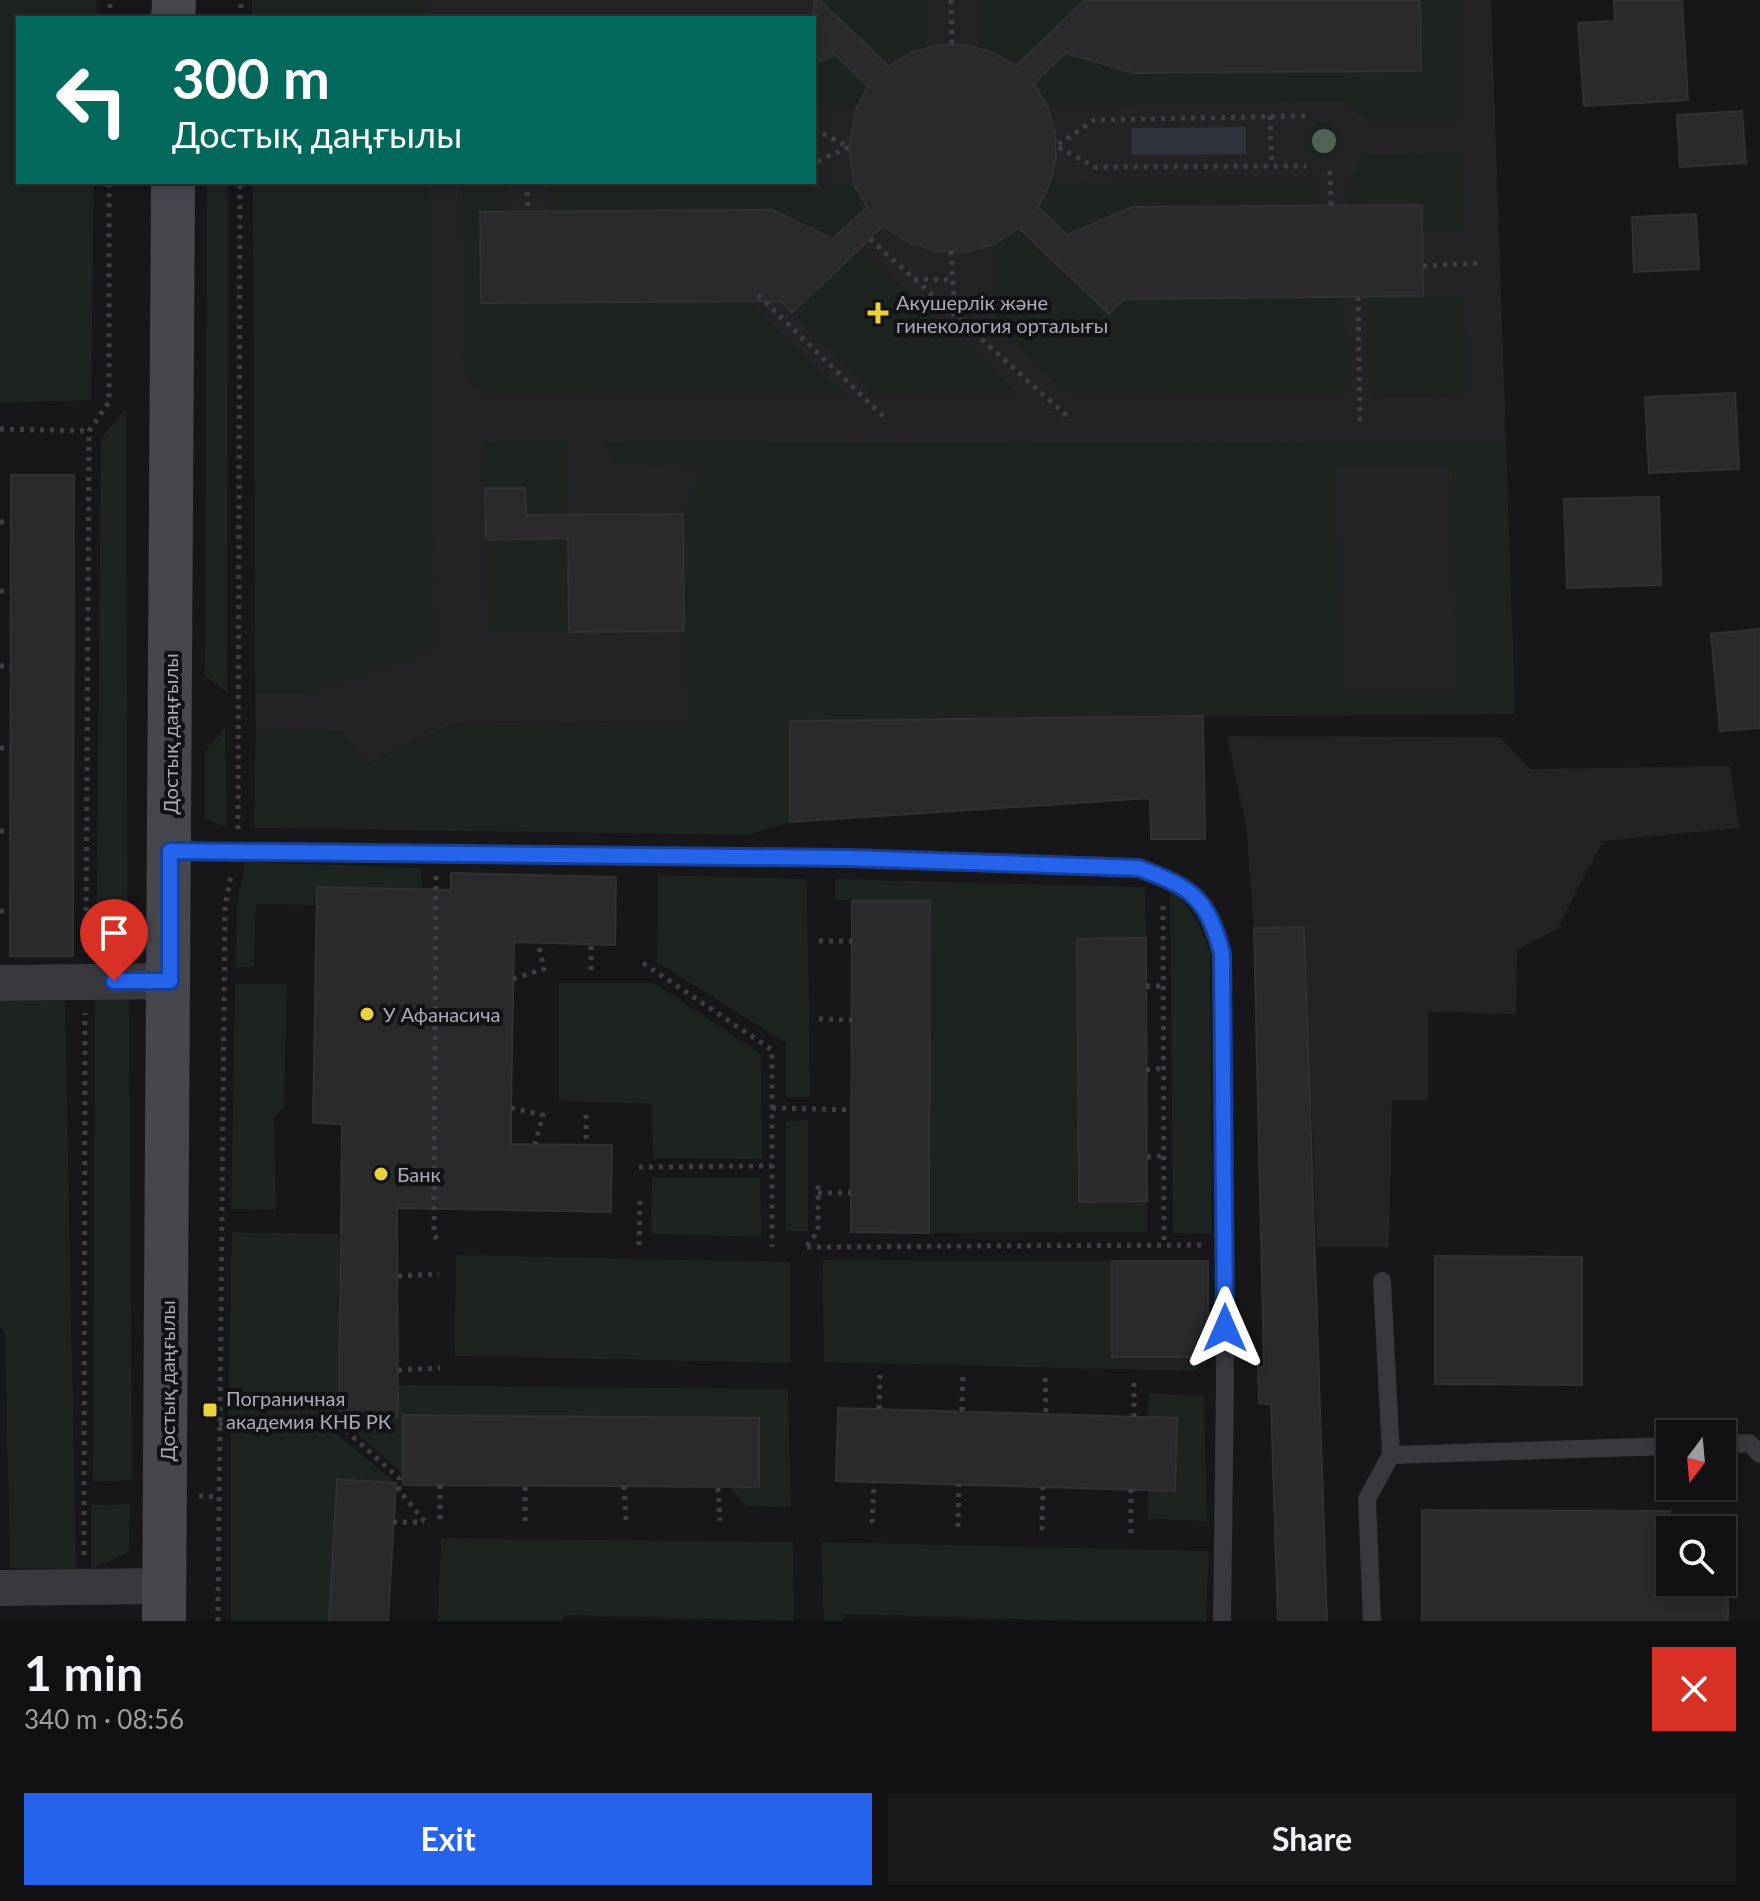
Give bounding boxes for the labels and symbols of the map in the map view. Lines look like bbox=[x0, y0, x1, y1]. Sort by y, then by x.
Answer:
place label: Акушерлік және гинекология орталығы bbox=[896, 290, 1108, 337]
marker: Акушерлік және гинекология орталығы bbox=[867, 302, 889, 324]
street label: Достық даңғылы bbox=[158, 653, 182, 815]
pin bbox=[80, 899, 148, 981]
place label: У Афанасича bbox=[383, 1002, 500, 1026]
marker: У Афанасича bbox=[358, 1005, 376, 1023]
place label: Банк bbox=[397, 1162, 442, 1186]
marker: Банк bbox=[372, 1165, 390, 1183]
position arrow bbox=[1183, 1286, 1267, 1370]
street label: Достық даңғылы bbox=[155, 1300, 179, 1462]
place label: Пограничная академия КНБ РК bbox=[226, 1386, 392, 1433]
marker: Пограничная академия КНБ РК bbox=[201, 1401, 219, 1419]
north arrow bbox=[1656, 1420, 1736, 1500]

